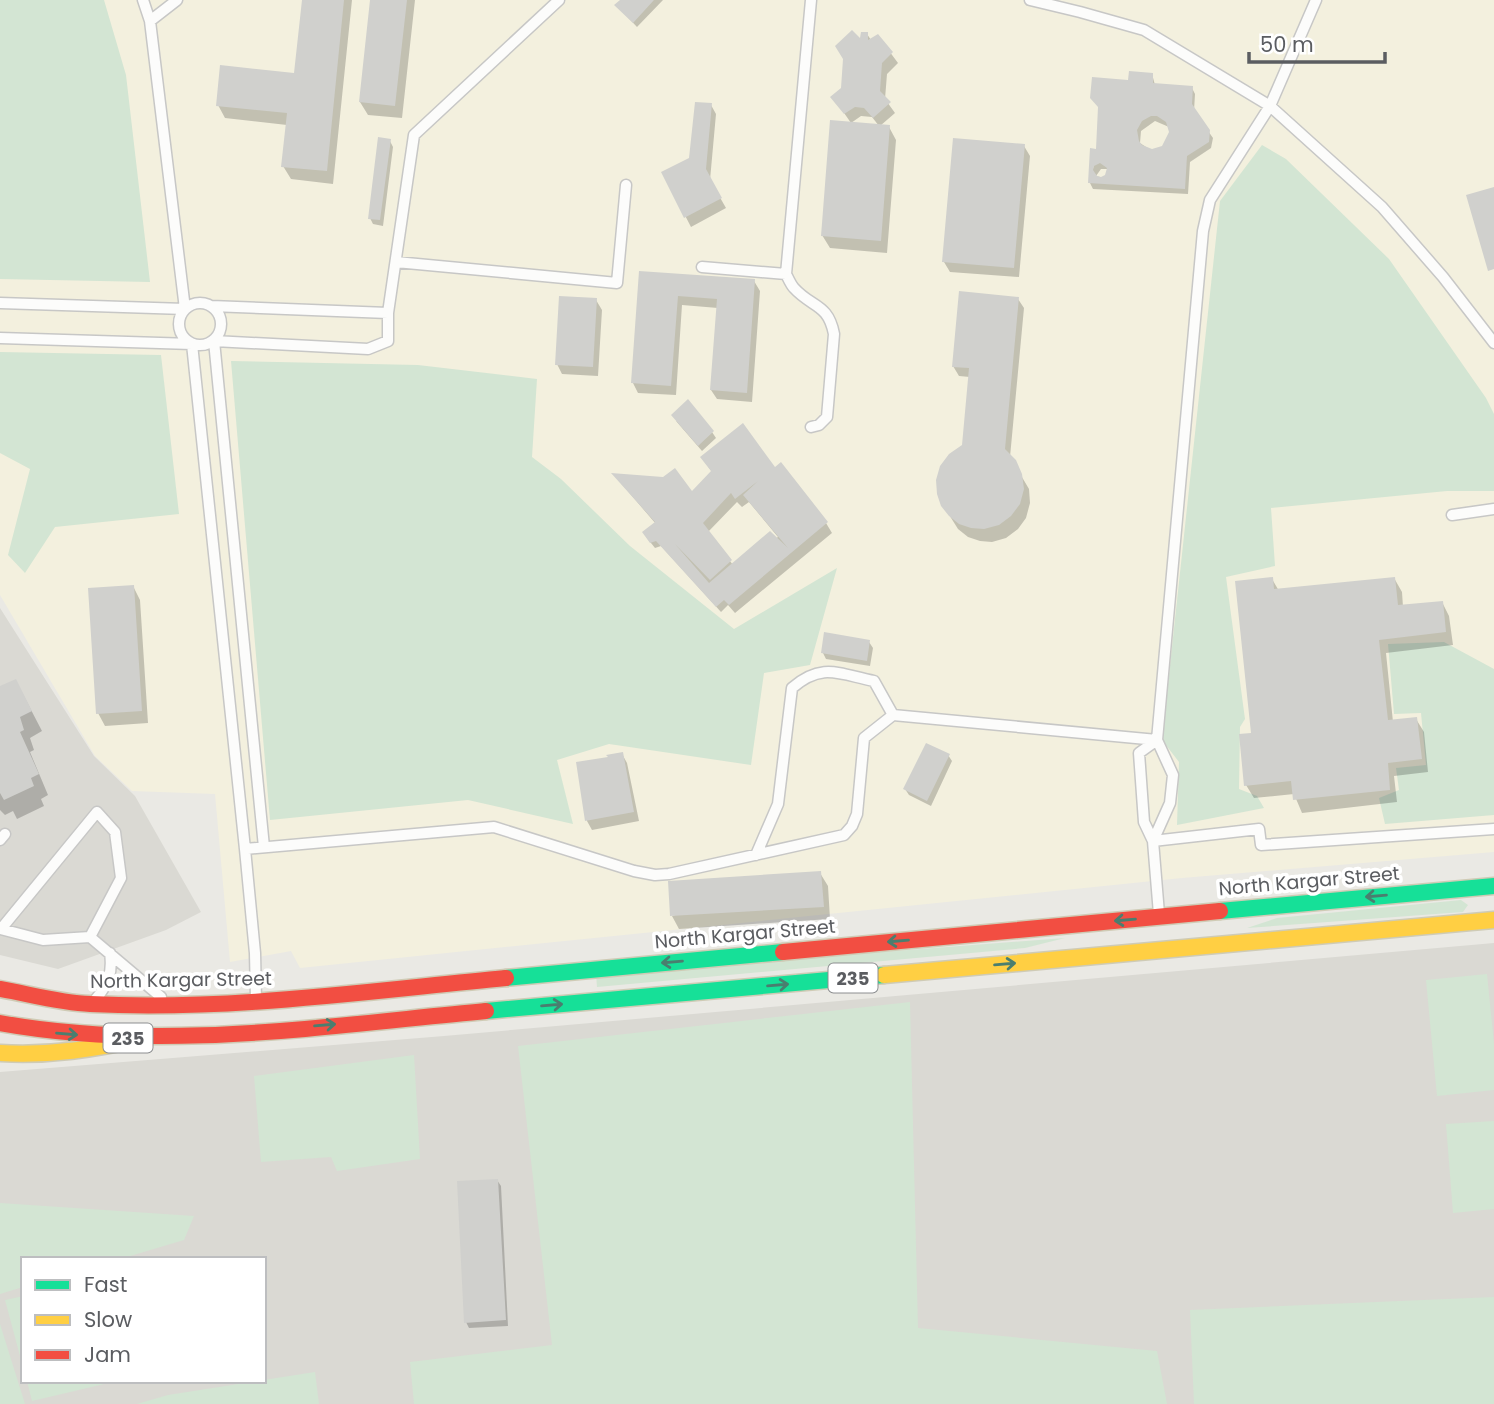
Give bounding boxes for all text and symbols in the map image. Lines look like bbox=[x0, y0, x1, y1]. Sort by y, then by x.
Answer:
scale bar bbox=[1249, 21, 1386, 65]
text: 50 m bbox=[1260, 30, 1314, 59]
street label: North Kargar Street bbox=[1217, 860, 1401, 902]
one-way arrow bbox=[1365, 890, 1388, 903]
street label: North Kargar Street bbox=[653, 913, 837, 955]
one-way arrow bbox=[1114, 914, 1137, 927]
one-way arrow bbox=[888, 935, 910, 948]
one-way arrow bbox=[661, 956, 684, 969]
one-way arrow bbox=[993, 957, 1016, 970]
road number: 235 bbox=[828, 964, 878, 993]
street label: North Kargar Street bbox=[90, 965, 272, 995]
one-way arrow bbox=[767, 978, 789, 991]
one-way arrow bbox=[540, 998, 563, 1011]
one-way arrow bbox=[314, 1019, 336, 1032]
road number: 235 bbox=[104, 1023, 152, 1052]
one-way arrow bbox=[56, 1028, 78, 1041]
legend bbox=[21, 1257, 266, 1383]
text: Fast bbox=[84, 1270, 127, 1299]
text: Slow bbox=[84, 1305, 132, 1334]
text: Jam bbox=[84, 1340, 131, 1369]

